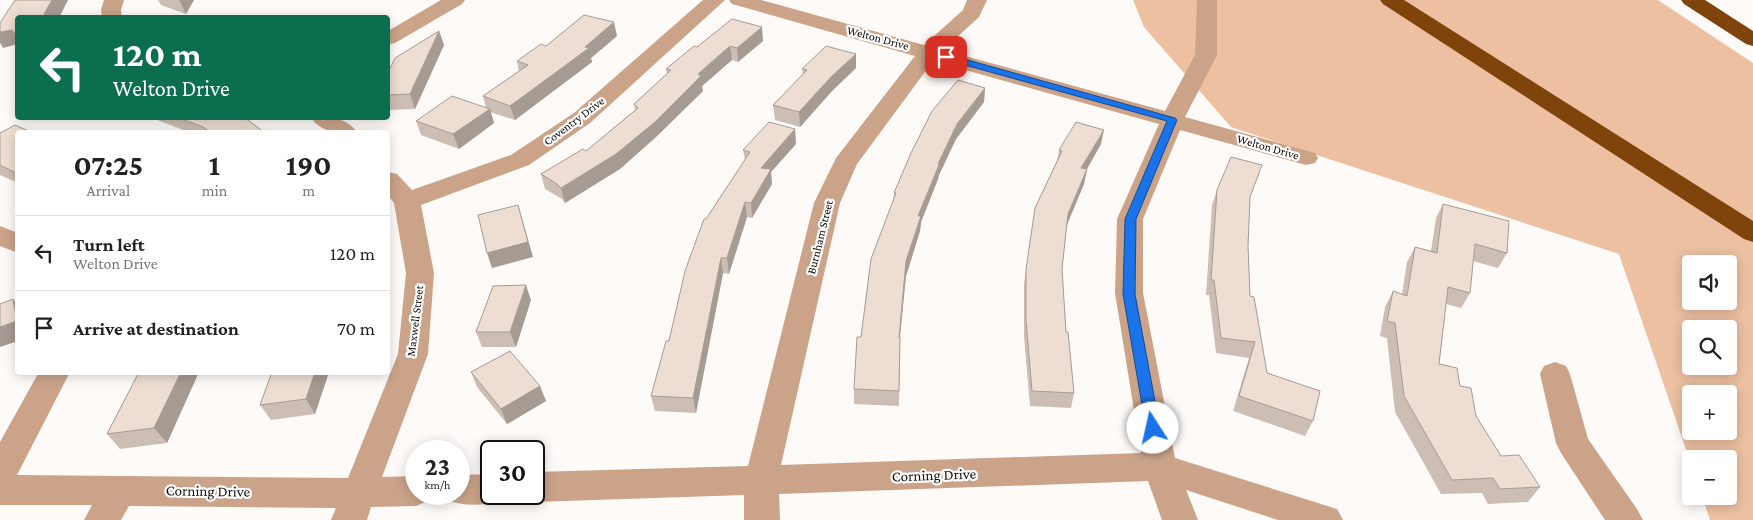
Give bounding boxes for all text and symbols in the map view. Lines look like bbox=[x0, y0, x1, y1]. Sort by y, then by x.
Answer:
street label: Welton Drive bbox=[845, 23, 911, 53]
icon: left bbox=[30, 35, 95, 100]
text: 120 m bbox=[113, 35, 202, 74]
pin bbox=[925, 36, 967, 78]
icon: arrive bbox=[932, 43, 960, 71]
text: Welton Drive bbox=[113, 76, 230, 101]
street label: Coventry Drive bbox=[541, 94, 607, 148]
street label: Welton Drive bbox=[1236, 132, 1300, 162]
text: 07:25 bbox=[73, 148, 143, 181]
text: 1 bbox=[209, 148, 220, 181]
text: 190 bbox=[286, 148, 332, 181]
text: Arrival bbox=[87, 182, 130, 199]
text: min bbox=[202, 182, 227, 199]
text: m bbox=[302, 182, 315, 199]
street label: Burnham Street bbox=[804, 198, 836, 275]
text: Turn left bbox=[73, 234, 145, 255]
icon: left bbox=[30, 239, 58, 267]
text: 120 m bbox=[330, 243, 375, 264]
text: Welton Drive bbox=[73, 255, 158, 272]
map controls bbox=[1682, 255, 1737, 505]
button: sound bbox=[1682, 255, 1737, 310]
street label: Maxwell Street bbox=[404, 284, 426, 357]
icon: arrive bbox=[30, 314, 58, 342]
text: Arrive at destination bbox=[73, 318, 239, 339]
text: 70 m bbox=[337, 318, 375, 339]
button: search bbox=[1682, 320, 1737, 375]
button: + bbox=[1682, 385, 1737, 440]
position arrow bbox=[1126, 401, 1178, 453]
speed limit sign: 30 bbox=[480, 440, 545, 505]
button: − bbox=[1682, 450, 1737, 505]
text: 23 bbox=[425, 453, 450, 480]
street label: Corning Drive bbox=[892, 466, 977, 485]
text: km/h bbox=[425, 478, 450, 492]
street label: Corning Drive bbox=[166, 482, 251, 501]

